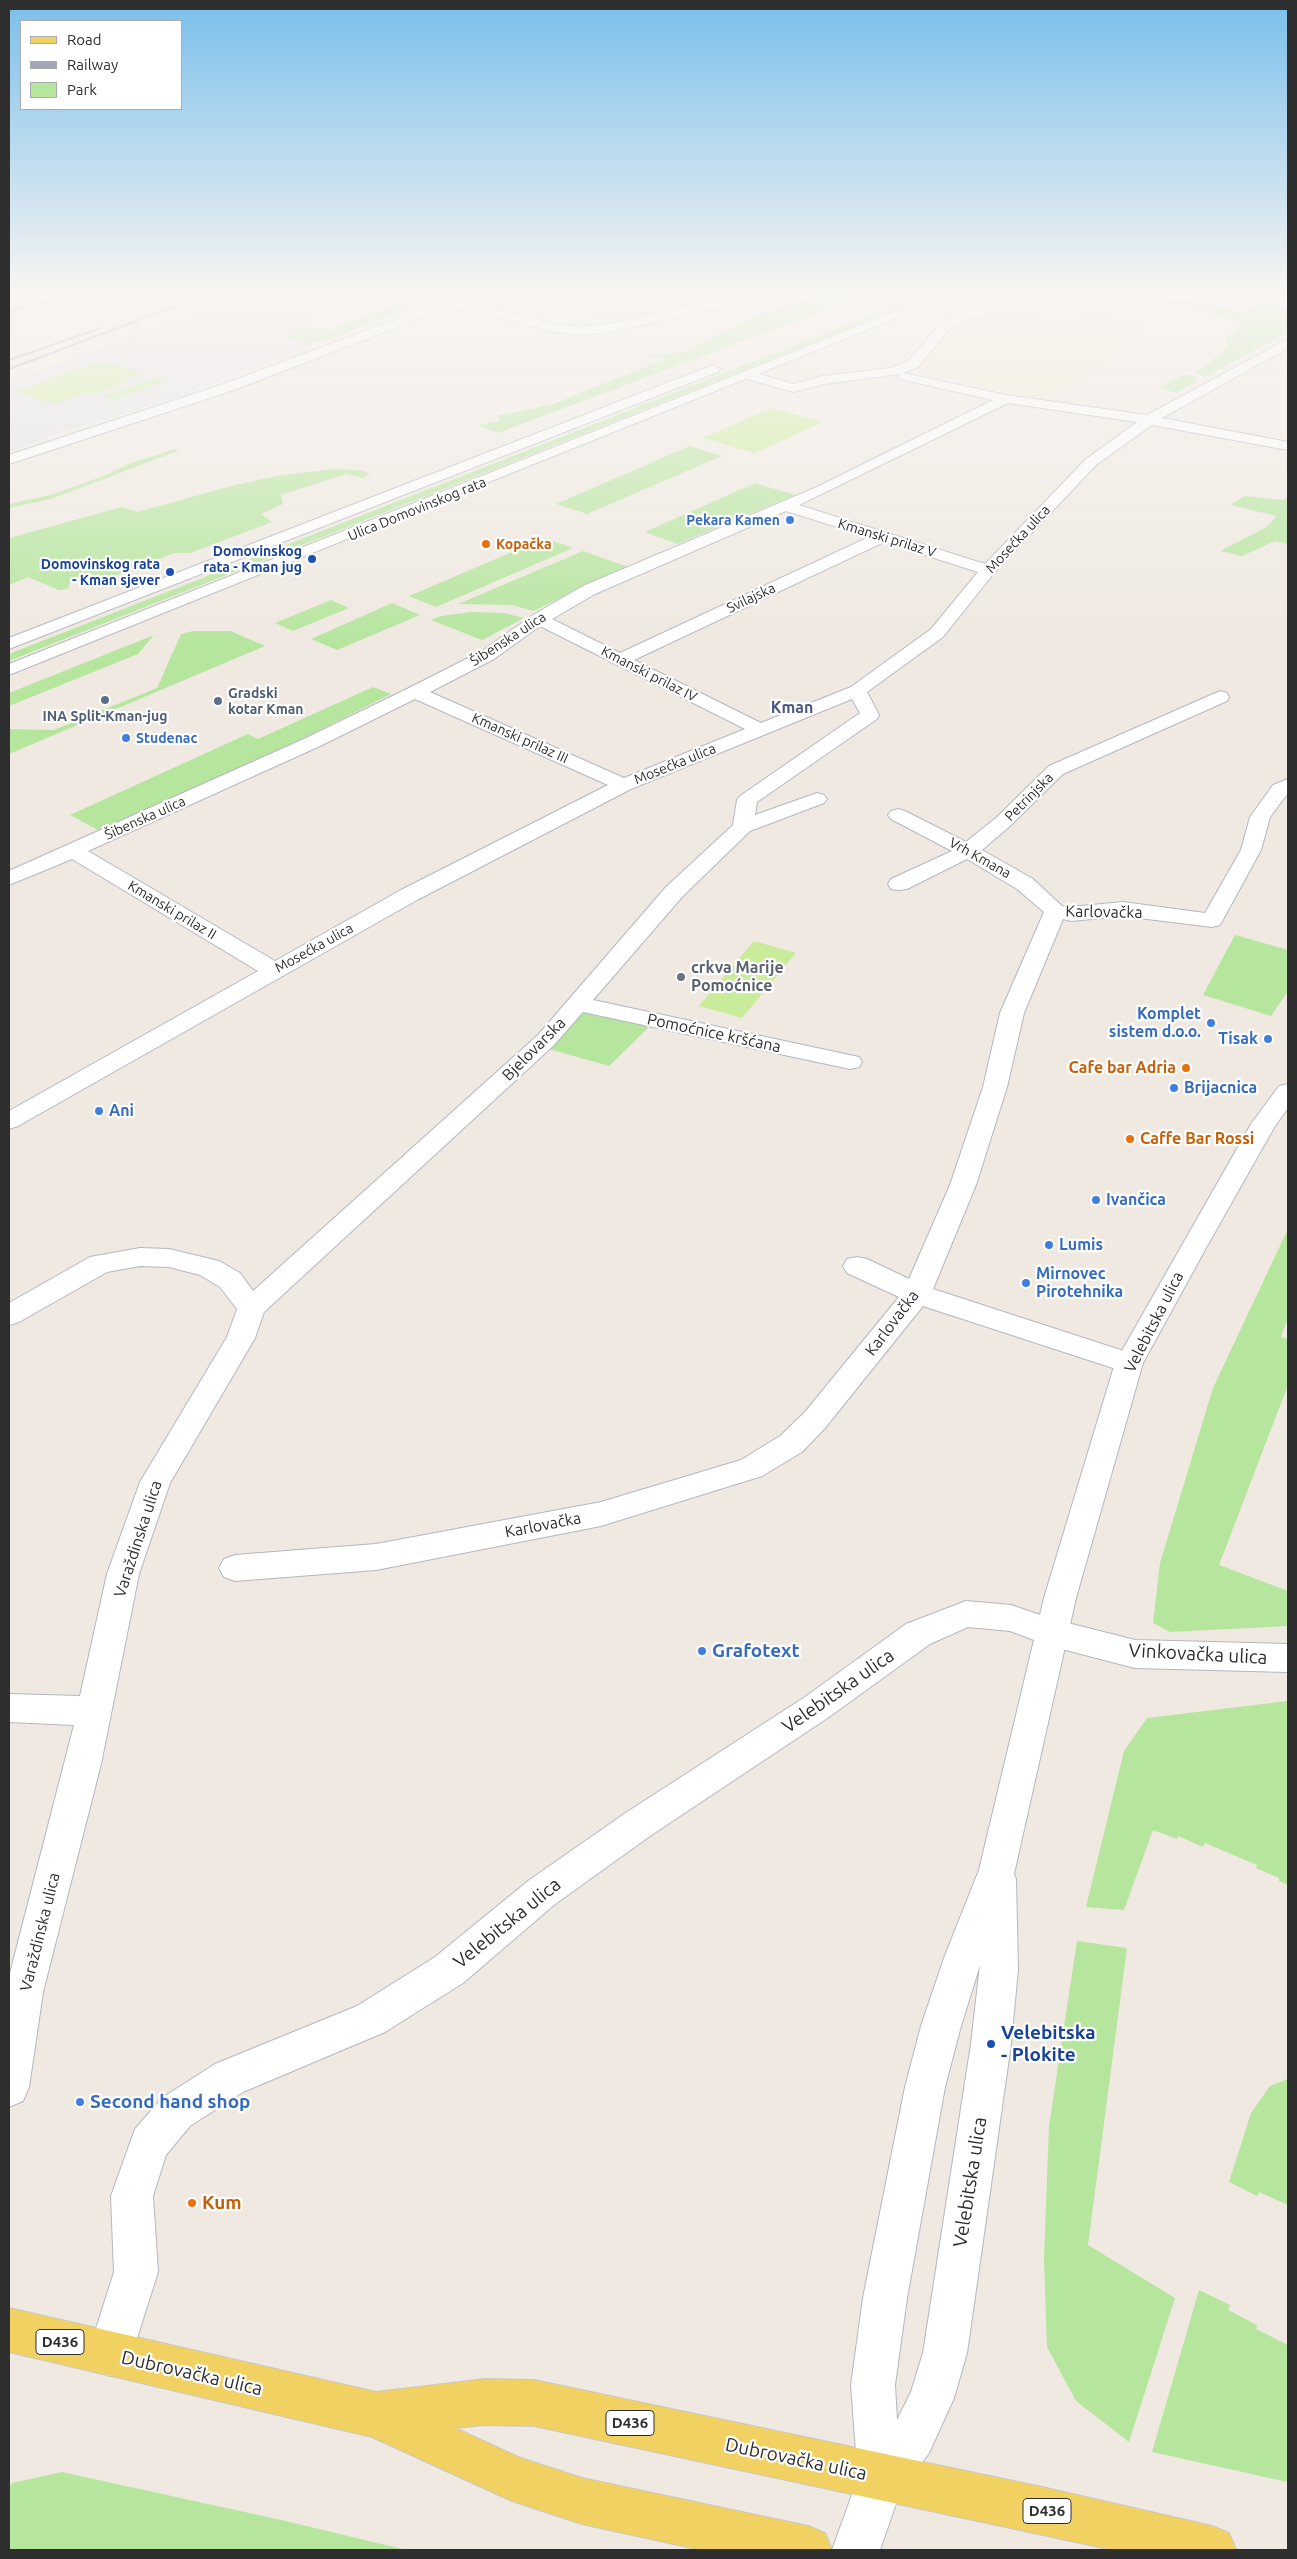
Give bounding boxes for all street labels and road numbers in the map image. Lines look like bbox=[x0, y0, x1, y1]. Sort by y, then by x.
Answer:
street label: Ulica Domovinskog rata bbox=[345, 474, 489, 544]
street label: Mosećka ulica bbox=[982, 502, 1054, 576]
street label: Kmanski prilaz V bbox=[836, 515, 938, 561]
street label: Svilajska bbox=[724, 579, 778, 617]
street label: Šibenska ulica bbox=[467, 608, 549, 670]
street label: Kmanski prilaz IV bbox=[598, 643, 700, 705]
street label: Kmanski prilaz III bbox=[469, 709, 571, 767]
street label: Mosećka ulica bbox=[632, 740, 718, 788]
street label: Petrinjska bbox=[1001, 769, 1057, 825]
street label: Šibenska ulica bbox=[102, 793, 188, 843]
street label: Vrh Kmana bbox=[946, 834, 1014, 882]
street label: Kmanski prilaz II bbox=[125, 877, 219, 943]
street label: Karlovačka bbox=[1065, 902, 1143, 922]
street label: Mosećka ulica bbox=[272, 920, 356, 976]
street label: Pomoćnice kršćana bbox=[645, 1009, 783, 1057]
street label: Bjelovarska bbox=[498, 1013, 570, 1085]
street label: Velebitska ulica bbox=[1120, 1268, 1188, 1376]
street label: Karlovačka bbox=[861, 1286, 923, 1360]
street label: Varaždinska ulica bbox=[110, 1478, 166, 1600]
street label: Karlovačka bbox=[503, 1508, 583, 1542]
street label: Vinkovačka ulica bbox=[1128, 1639, 1268, 1669]
street label: Velebitska ulica bbox=[778, 1644, 898, 1738]
street label: Varaždinska ulica bbox=[16, 1871, 64, 1993]
street label: Velebitska ulica bbox=[449, 1873, 565, 1973]
street label: Velebitska ulica bbox=[948, 2115, 992, 2249]
road number: D436 bbox=[36, 2330, 84, 2354]
street label: Dubrovačka ulica bbox=[119, 2346, 265, 2400]
road number: D436 bbox=[606, 2410, 654, 2436]
street label: Dubrovačka ulica bbox=[723, 2433, 869, 2485]
road number: D436 bbox=[1023, 2498, 1071, 2524]

